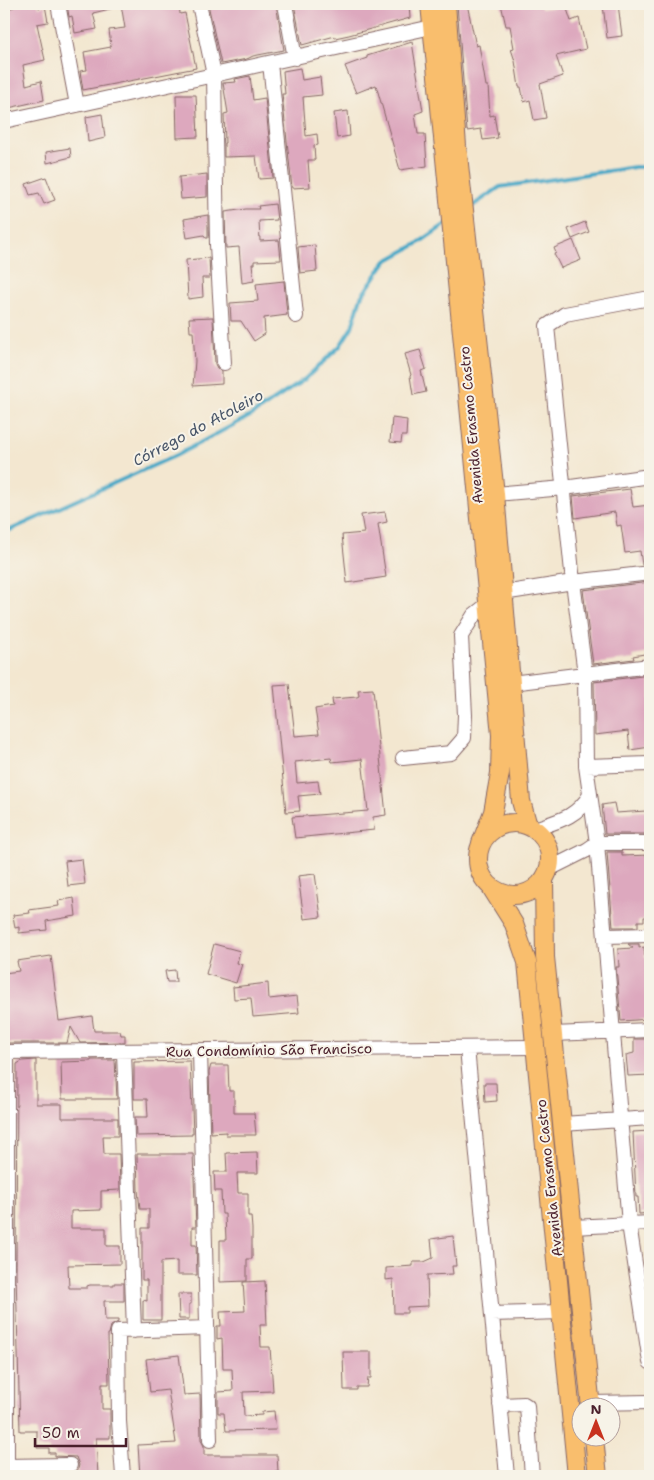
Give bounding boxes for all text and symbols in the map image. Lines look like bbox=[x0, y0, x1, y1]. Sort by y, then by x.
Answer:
street label: Avenida Erasmo Castro bbox=[455, 345, 487, 505]
water label: Córrego do Atoleiro bbox=[129, 385, 267, 471]
street label: Rua Condomínio São Francisco bbox=[166, 1039, 372, 1061]
street label: Avenida Erasmo Castro bbox=[532, 1098, 566, 1258]
north arrow bbox=[572, 1398, 622, 1448]
text: N bbox=[590, 1400, 602, 1418]
scale bar bbox=[35, 1415, 126, 1447]
text: 50 m bbox=[42, 1423, 80, 1443]

